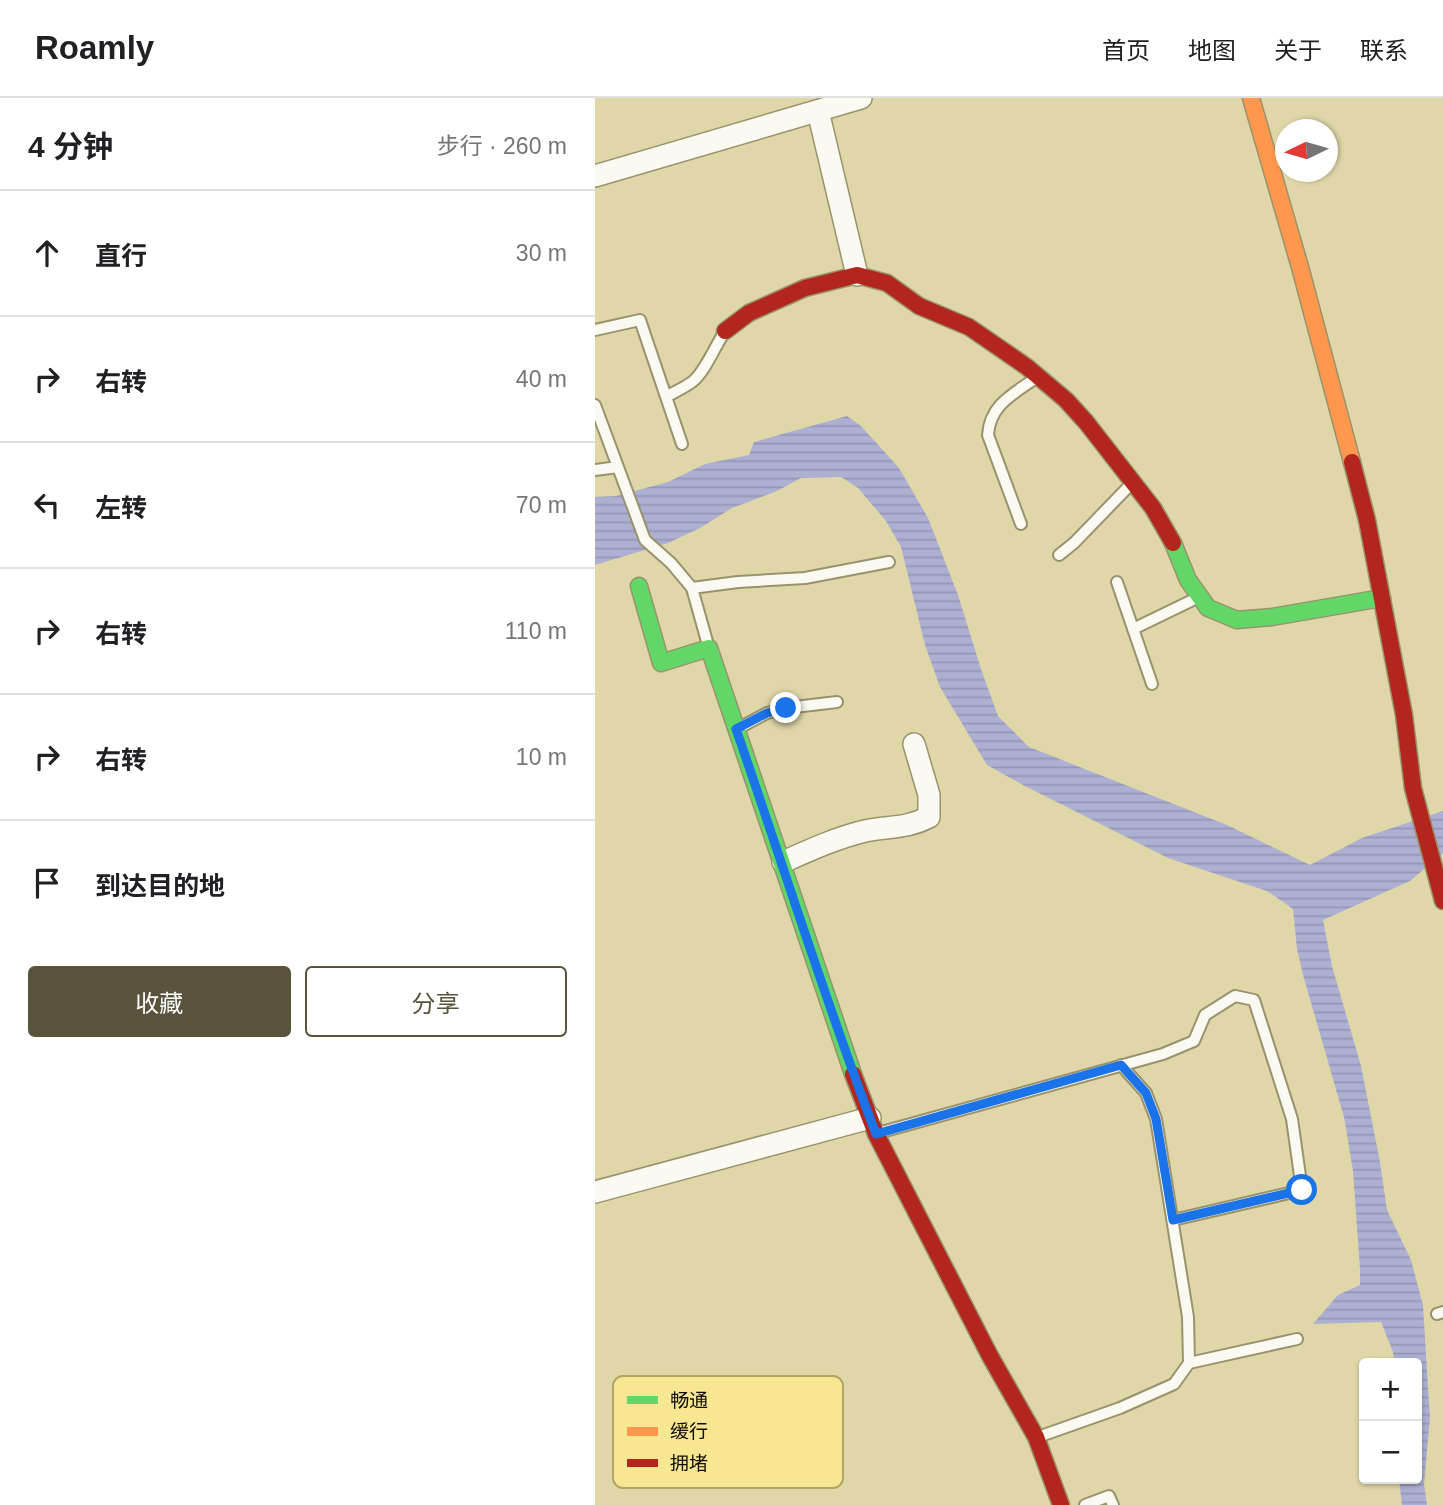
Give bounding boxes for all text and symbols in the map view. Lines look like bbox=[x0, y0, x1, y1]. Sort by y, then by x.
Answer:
text: Roamly bbox=[35, 29, 154, 66]
text: 首页 bbox=[1102, 37, 1150, 64]
text: 地图 bbox=[1188, 37, 1236, 64]
text: 关于 bbox=[1274, 37, 1322, 64]
text: 联系 bbox=[1360, 37, 1408, 64]
north arrow bbox=[1275, 119, 1338, 182]
text: 4 分钟 bbox=[28, 130, 113, 163]
text: 步行 · 260 m bbox=[437, 133, 567, 159]
icon: ahead bbox=[28, 234, 66, 272]
text: 30 m bbox=[516, 240, 567, 266]
text: 直行 bbox=[95, 241, 147, 271]
icon: right bbox=[28, 360, 66, 398]
text: 40 m bbox=[516, 366, 567, 392]
text: 右转 bbox=[95, 367, 147, 397]
icon: left bbox=[28, 486, 66, 524]
text: 70 m bbox=[516, 492, 567, 518]
text: 左转 bbox=[95, 493, 147, 523]
icon: right bbox=[28, 612, 66, 650]
text: 110 m bbox=[505, 618, 567, 644]
text: 右转 bbox=[95, 619, 147, 649]
route end bbox=[770, 692, 801, 723]
icon: right bbox=[28, 738, 66, 776]
text: 10 m bbox=[516, 744, 567, 770]
text: 右转 bbox=[95, 745, 147, 775]
icon: arrive bbox=[28, 864, 66, 902]
text: 到达目的地 bbox=[95, 871, 225, 901]
button: 收藏 bbox=[28, 966, 291, 1037]
button: 分享 bbox=[305, 966, 567, 1037]
route start bbox=[1286, 1174, 1317, 1205]
map controls bbox=[1359, 1358, 1422, 1484]
button: + bbox=[1359, 1358, 1422, 1421]
legend bbox=[613, 1376, 843, 1488]
text: 畅通 bbox=[670, 1390, 708, 1411]
text: 缓行 bbox=[670, 1421, 708, 1442]
button: − bbox=[1359, 1421, 1422, 1484]
text: 拥堵 bbox=[670, 1453, 708, 1474]

